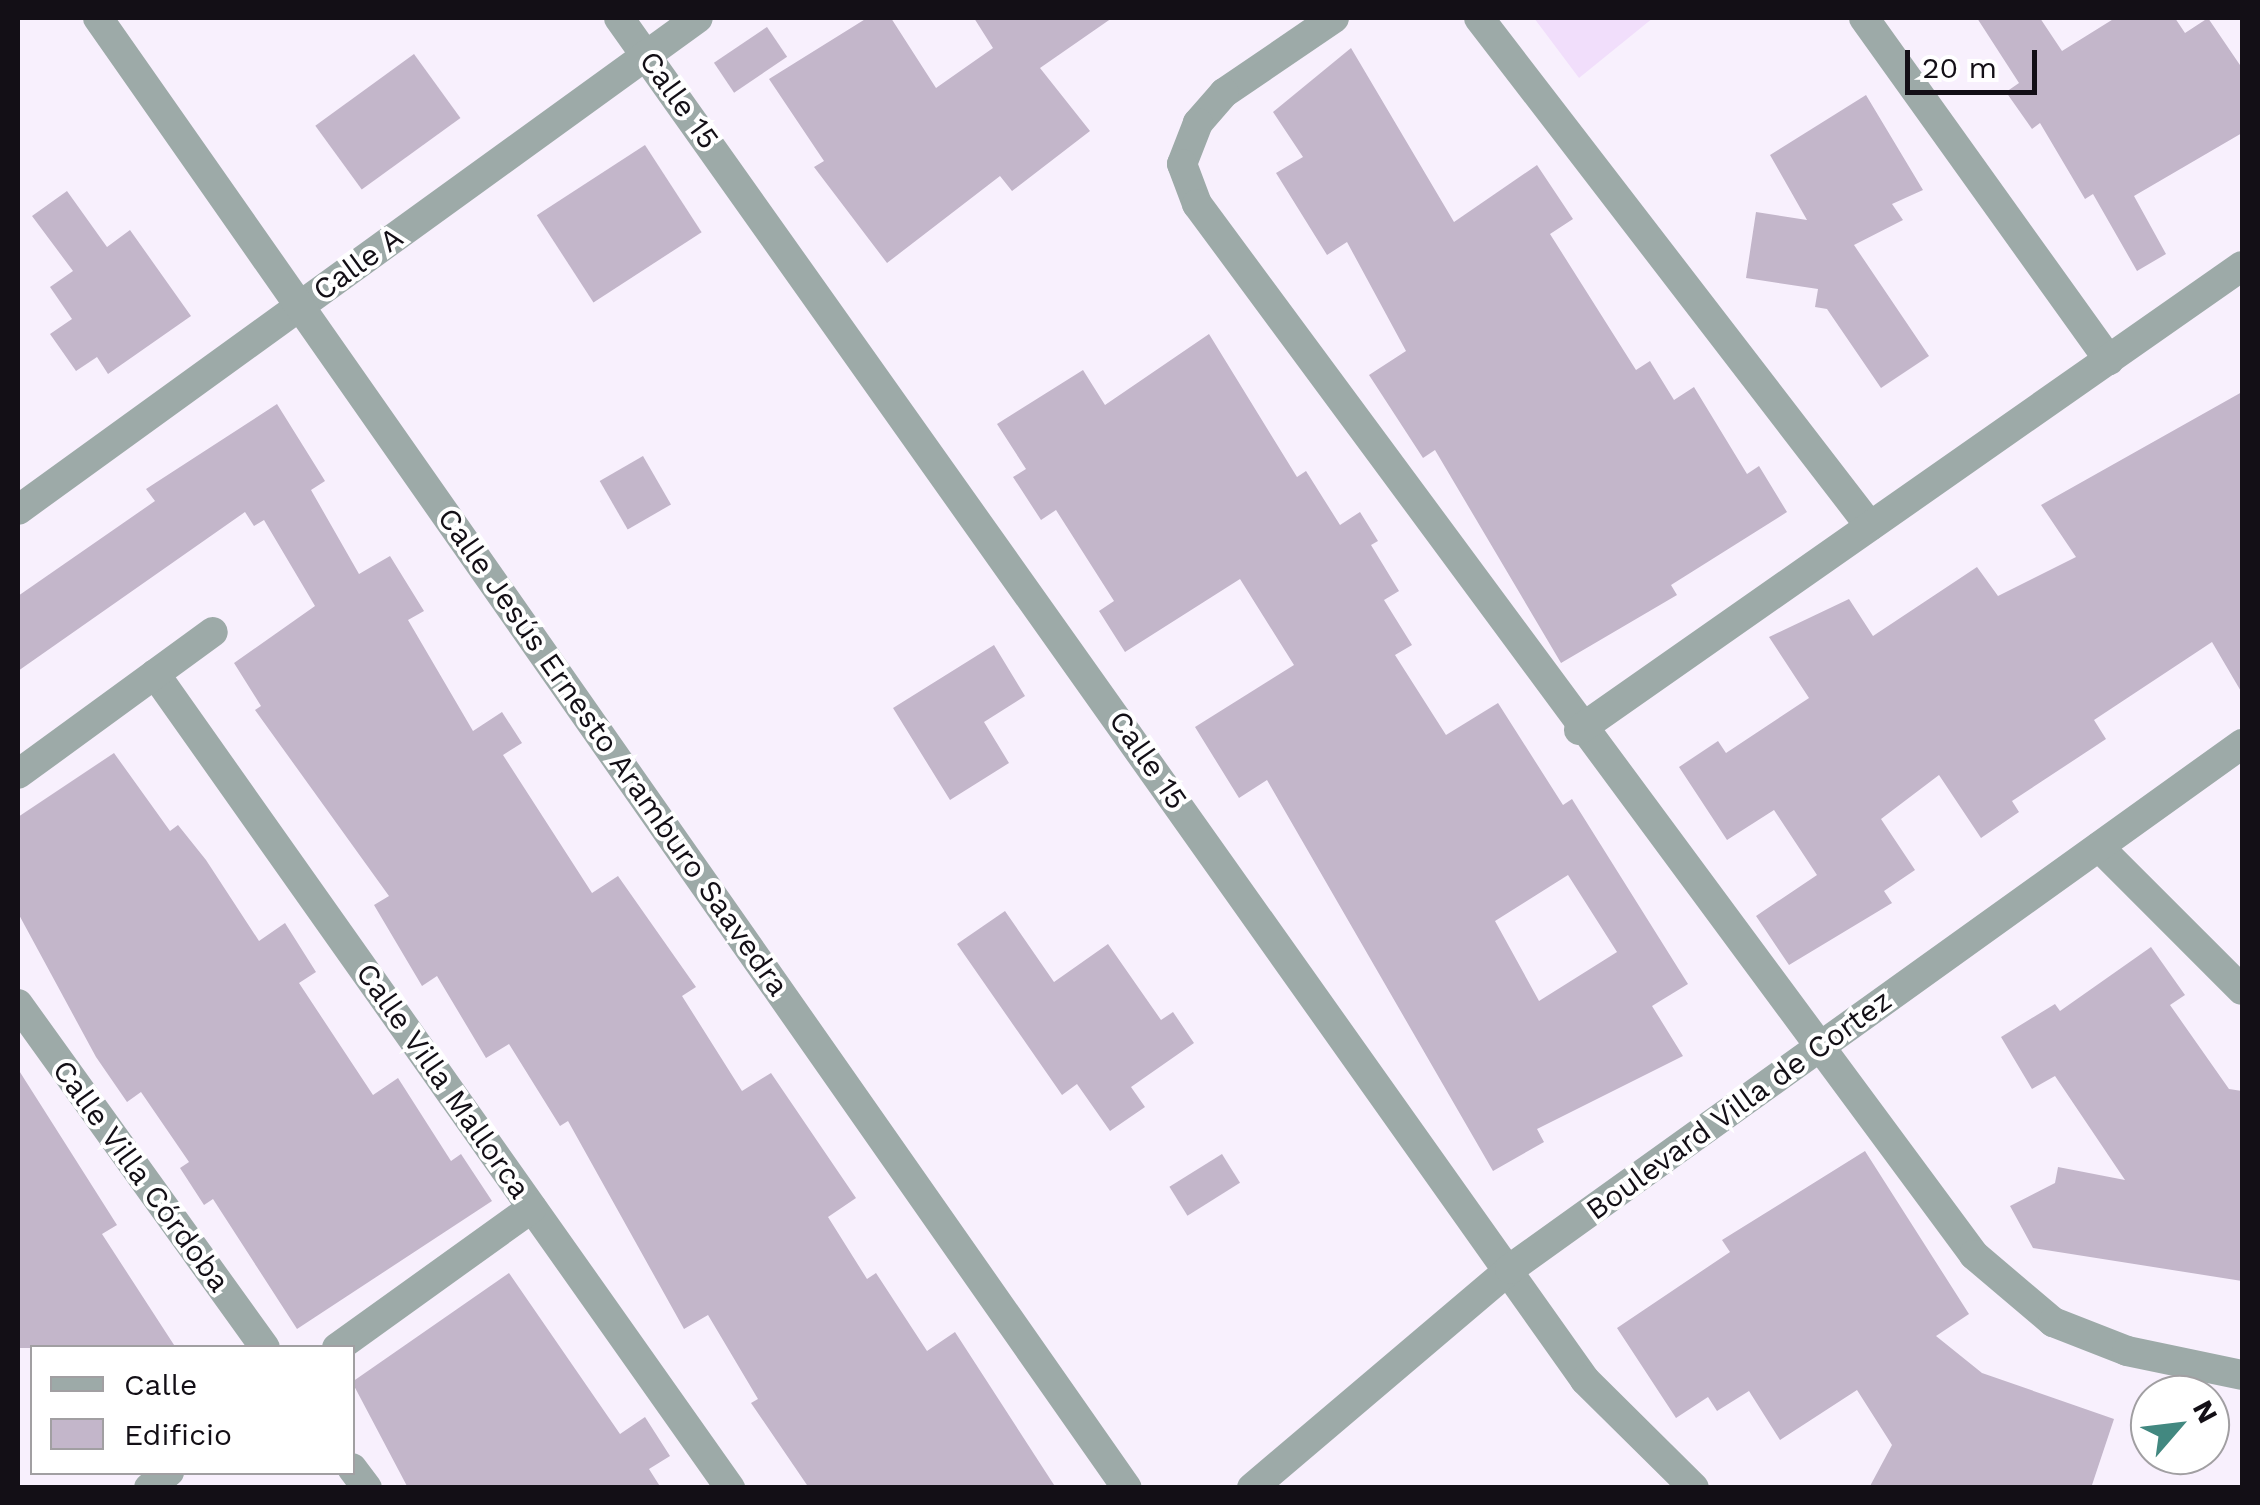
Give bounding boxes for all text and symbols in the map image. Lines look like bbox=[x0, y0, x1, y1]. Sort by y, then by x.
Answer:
scale bar bbox=[1910, 30, 2042, 92]
street label: Calle 15 bbox=[631, 44, 727, 156]
text: 20 m bbox=[1922, 50, 1997, 85]
street label: Calle A bbox=[306, 219, 410, 309]
street label: Calle Jesús Ernesto Aramburo Saavedra bbox=[429, 500, 797, 1004]
street label: Calle 15 bbox=[1101, 704, 1195, 816]
street label: Calle Villa Mallorca bbox=[348, 956, 538, 1206]
street label: Boulevard Villa de Cortez bbox=[1579, 982, 1899, 1228]
street label: Calle Villa Córdoba bbox=[44, 1052, 238, 1300]
legend bbox=[30, 1345, 355, 1475]
text: Calle bbox=[124, 1367, 197, 1402]
north arrow bbox=[2130, 1375, 2230, 1475]
text: N bbox=[2186, 1395, 2225, 1429]
text: Edificio bbox=[124, 1417, 232, 1452]

